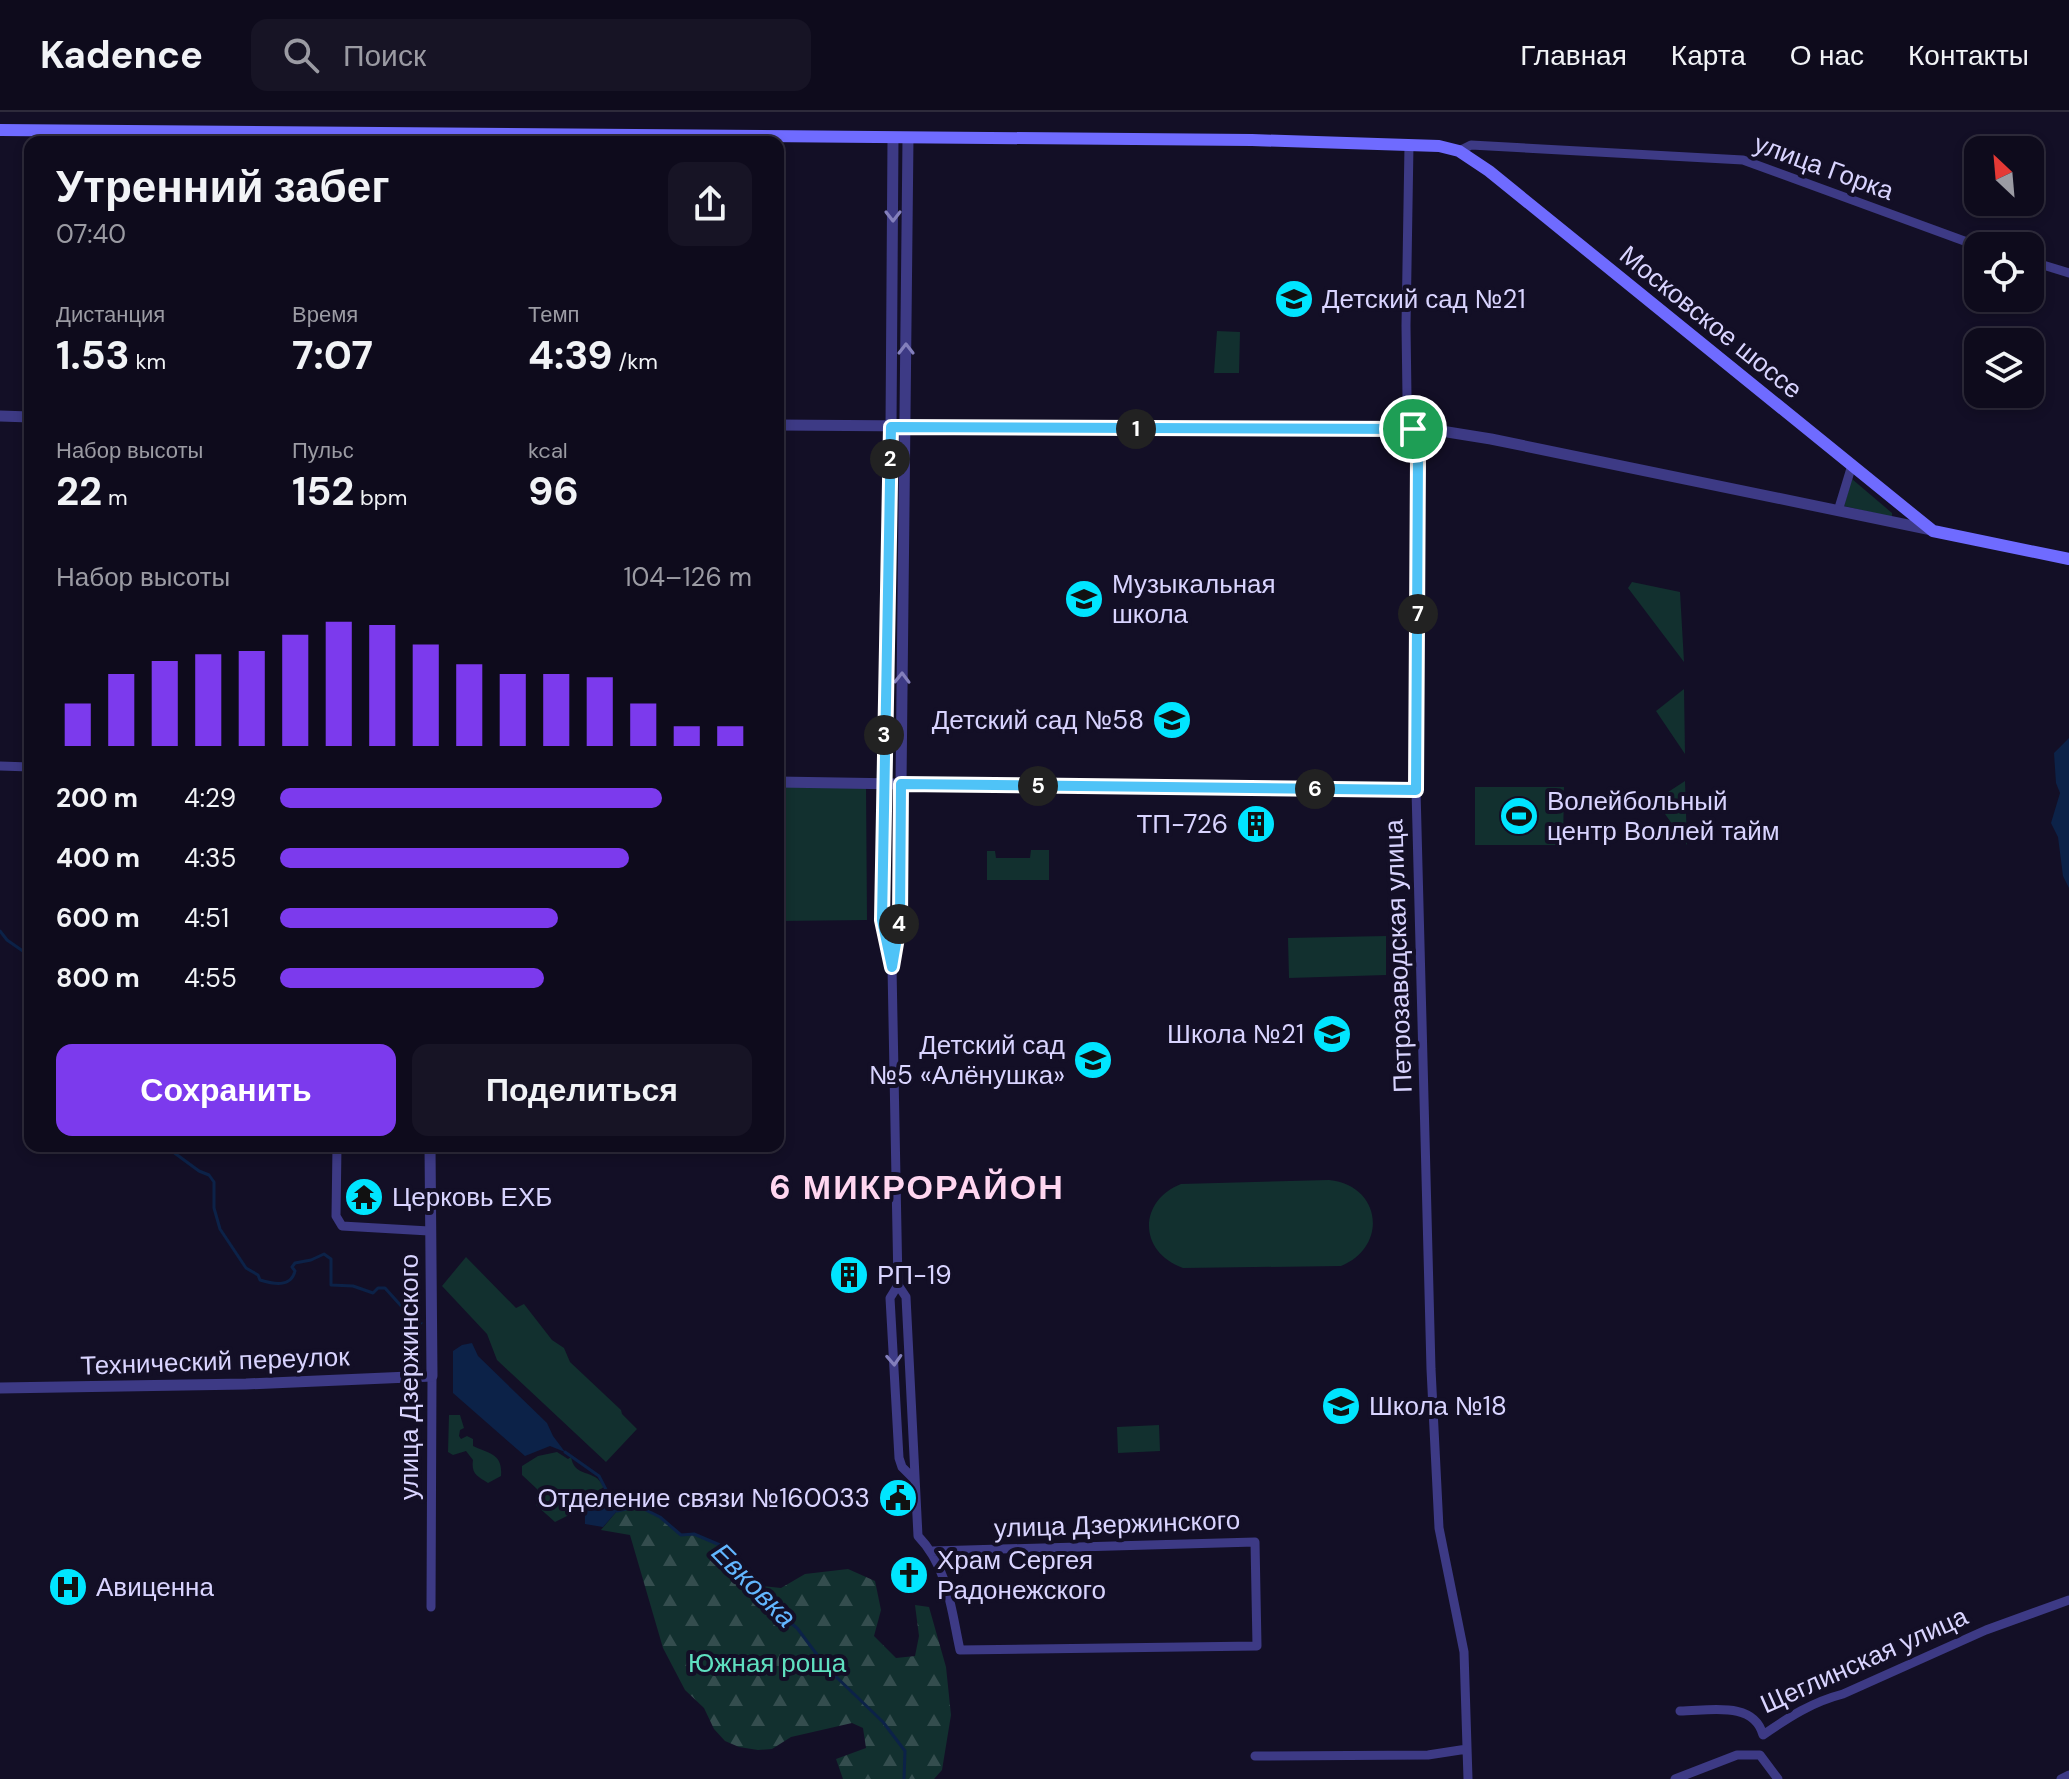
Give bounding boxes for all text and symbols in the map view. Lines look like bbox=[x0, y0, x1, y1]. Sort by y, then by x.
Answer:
search box bbox=[251, 19, 811, 91]
text: Kadence bbox=[40, 30, 203, 80]
icon: search bbox=[279, 33, 323, 77]
text: Поиск bbox=[343, 36, 426, 75]
text: Главная bbox=[1520, 37, 1627, 74]
text: Карта bbox=[1671, 37, 1746, 74]
text: О нас bbox=[1790, 37, 1864, 74]
text: Контакты bbox=[1908, 37, 2029, 74]
street label: улица Горка bbox=[1750, 126, 1899, 208]
north arrow bbox=[1964, 136, 2044, 216]
map controls bbox=[1964, 136, 2044, 408]
text: Утренний забег bbox=[56, 158, 390, 216]
button: share bbox=[668, 162, 752, 246]
one-way arrow bbox=[884, 210, 901, 223]
text: 07:40 bbox=[56, 217, 126, 251]
button: locate bbox=[1964, 232, 2044, 312]
street label: Московское шоссе bbox=[1613, 238, 1809, 406]
school or university icon: Детский сад №21 bbox=[1273, 278, 1315, 320]
place label: Детский сад №21 bbox=[1322, 282, 1526, 316]
text: Дистанция bbox=[56, 300, 165, 329]
text: Время bbox=[292, 300, 358, 329]
text: Темп bbox=[528, 300, 579, 329]
button: layers bbox=[1964, 328, 2044, 408]
text: 1.53 bbox=[56, 329, 130, 381]
text: 7:07 bbox=[292, 329, 373, 381]
text: 4:39 bbox=[528, 329, 613, 381]
one-way arrow bbox=[897, 342, 915, 355]
text: km bbox=[130, 347, 166, 376]
text: /km bbox=[613, 347, 658, 376]
pin bbox=[1379, 395, 1447, 463]
icon: arrive bbox=[1391, 407, 1435, 451]
pin: 1 bbox=[1116, 409, 1156, 449]
text: 1 bbox=[1132, 414, 1140, 443]
text: Набор высоты bbox=[56, 436, 203, 465]
text: Пульс bbox=[292, 436, 354, 465]
text: kcal bbox=[528, 436, 568, 465]
pin: 2 bbox=[870, 439, 910, 479]
text: 2 bbox=[884, 444, 896, 473]
text: 22 bbox=[56, 465, 102, 517]
text: 152 bbox=[292, 465, 354, 517]
text: 96 bbox=[528, 465, 579, 517]
text: m bbox=[102, 483, 128, 512]
text: bpm bbox=[354, 483, 407, 512]
text: Набор высоты bbox=[56, 560, 230, 594]
text: 104–126 m bbox=[623, 560, 752, 594]
place label: Музыкальная школа bbox=[1112, 567, 1276, 631]
school or university icon: Музыкальная школа bbox=[1063, 578, 1105, 620]
pin: 7 bbox=[1398, 594, 1438, 634]
text: 7 bbox=[1412, 599, 1424, 628]
one-way arrow bbox=[894, 671, 911, 684]
school or university icon: Детский сад №58 bbox=[1151, 699, 1193, 741]
place label: Детский сад №58 bbox=[932, 703, 1144, 737]
pin: 3 bbox=[864, 715, 904, 755]
text: 3 bbox=[877, 720, 891, 749]
pin: 5 bbox=[1018, 766, 1058, 806]
pin: 6 bbox=[1295, 769, 1335, 809]
text: 5 bbox=[1031, 771, 1045, 800]
text: 6 bbox=[1308, 774, 1322, 803]
text: 200 m bbox=[56, 781, 138, 815]
text: 4:29 bbox=[184, 781, 236, 815]
place label: Волейбольный центр Воллей тайм bbox=[1547, 784, 1780, 848]
sports icon: Волейбольный центр Воллей тайм bbox=[1498, 795, 1540, 837]
building icon: ТП-726 bbox=[1235, 803, 1277, 845]
place label: ТП-726 bbox=[1136, 807, 1228, 841]
street label: Петрозаводская улица bbox=[1376, 818, 1420, 1093]
text: 400 m bbox=[56, 841, 140, 875]
text: 4:35 bbox=[184, 841, 236, 875]
text: 600 m bbox=[56, 901, 140, 935]
text: 4:51 bbox=[184, 901, 229, 935]
pin: 4 bbox=[879, 904, 919, 944]
text: 4 bbox=[892, 909, 906, 938]
text: 800 m bbox=[56, 961, 140, 995]
text: 4:55 bbox=[184, 961, 237, 995]
school or university icon: Школа №21 bbox=[1311, 1013, 1353, 1055]
place label: Школа №21 bbox=[1167, 1017, 1304, 1051]
place label: Детский сад №5 «Алёнушка» bbox=[869, 1028, 1065, 1092]
school or university icon: Детский сад №5 «Алёнушка» bbox=[1072, 1039, 1114, 1081]
button: Сохранить bbox=[56, 1044, 396, 1136]
button: Поделиться bbox=[412, 1044, 752, 1136]
district label: 6 МИКРОРАЙОН bbox=[769, 1165, 1065, 1210]
temple icon: Церковь ЕХБ bbox=[343, 1176, 385, 1218]
place label: Церковь ЕХБ bbox=[392, 1180, 552, 1214]
street label: улица Дзержинского bbox=[392, 1254, 426, 1500]
building icon: РП-19 bbox=[828, 1254, 870, 1296]
place label: РП-19 bbox=[877, 1258, 952, 1292]
street label: Технический переулок bbox=[80, 1339, 351, 1383]
one-way arrow bbox=[885, 1354, 902, 1367]
school or university icon: Школа №18 bbox=[1320, 1385, 1362, 1427]
place label: Школа №18 bbox=[1369, 1389, 1507, 1423]
public building icon: Отделение связи №160033 bbox=[877, 1477, 919, 1519]
place label: Отделение связи №160033 bbox=[537, 1481, 870, 1515]
street label: улица Дзержинского bbox=[993, 1503, 1241, 1545]
water label: Евковка bbox=[704, 1535, 804, 1635]
place label: Храм Сергея Радонежского bbox=[937, 1543, 1106, 1607]
church icon: Храм Сергея Радонежского bbox=[888, 1554, 930, 1596]
hospital icon: Авиценна bbox=[47, 1566, 89, 1608]
place label: Авиценна bbox=[96, 1570, 214, 1604]
street label: Щеглинская улица bbox=[1755, 1599, 1974, 1721]
park label: Южная роща bbox=[688, 1646, 847, 1680]

